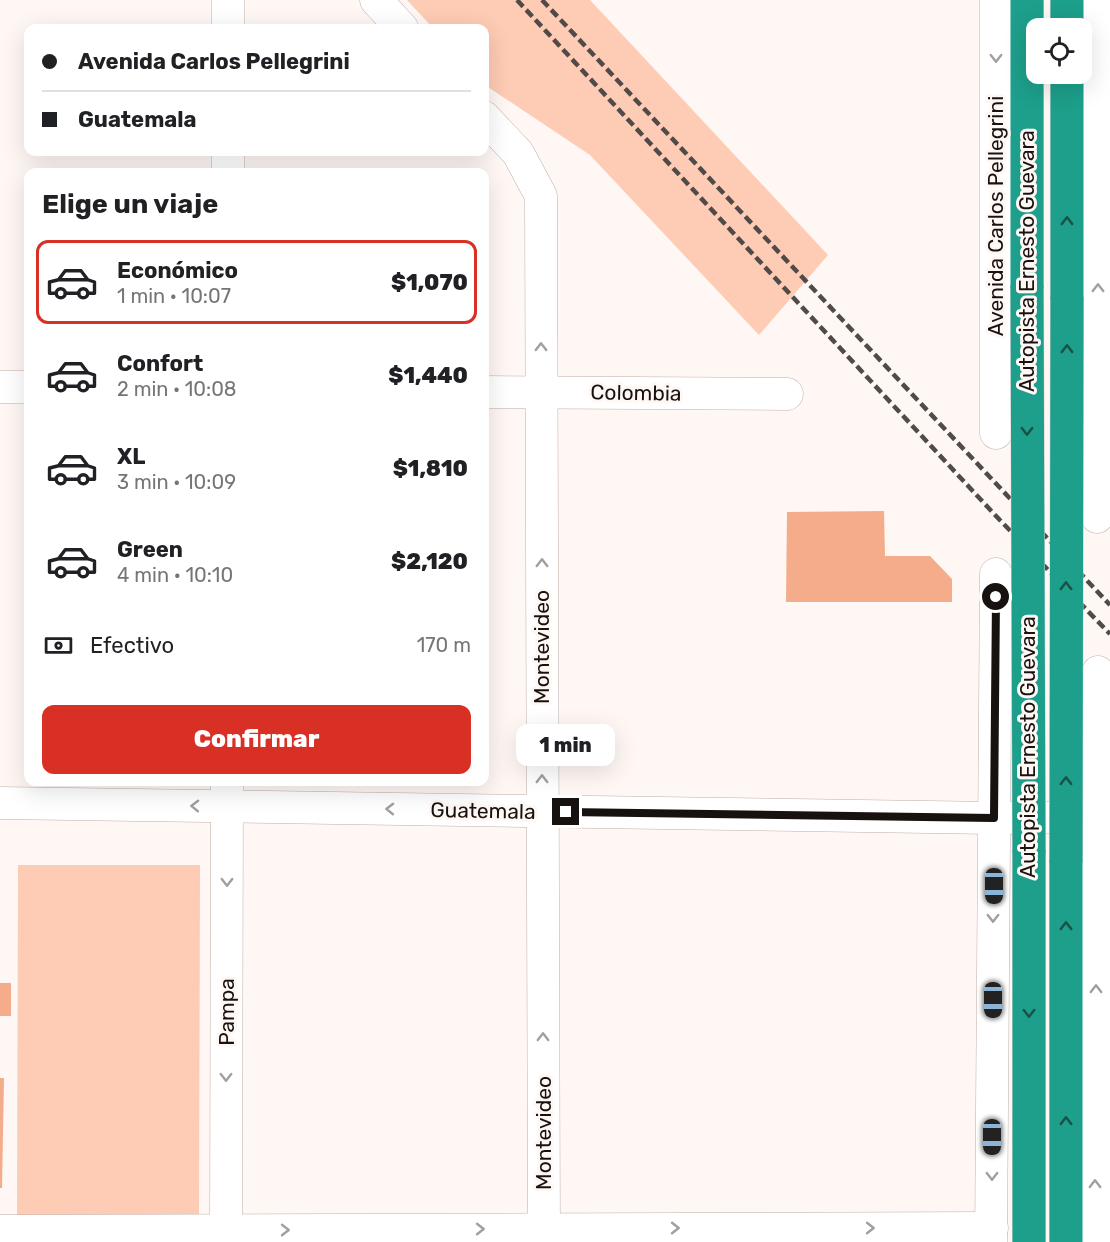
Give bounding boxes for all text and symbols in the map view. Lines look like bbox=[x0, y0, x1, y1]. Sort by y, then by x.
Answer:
map controls bbox=[1026, 18, 1092, 84]
button: locate bbox=[1026, 18, 1092, 84]
text: Avenida Carlos Pellegrini bbox=[78, 48, 350, 75]
one-way arrow bbox=[990, 54, 1002, 63]
street label: Avenida Carlos Pellegrini bbox=[983, 96, 1008, 336]
text: Guatemala bbox=[78, 106, 197, 133]
street label: Autopista Ernesto Guevara bbox=[1014, 130, 1039, 392]
text: Elige un viaje bbox=[42, 188, 218, 220]
one-way arrow bbox=[1061, 216, 1073, 225]
icon: car bbox=[45, 255, 99, 309]
text: Económico bbox=[117, 257, 238, 284]
text: $1,070 bbox=[391, 269, 468, 296]
one-way arrow bbox=[1092, 283, 1104, 292]
text: 1 min · 10:07 bbox=[117, 284, 231, 308]
one-way arrow bbox=[535, 342, 547, 351]
one-way arrow bbox=[1061, 344, 1073, 353]
icon: car bbox=[45, 348, 99, 402]
text: Confort bbox=[117, 350, 203, 377]
text: $1,440 bbox=[388, 362, 468, 389]
text: 2 min · 10:08 bbox=[117, 377, 237, 401]
street label: Colombia bbox=[590, 379, 682, 406]
one-way arrow bbox=[1021, 426, 1033, 435]
icon: car bbox=[45, 441, 99, 495]
text: XL bbox=[117, 443, 145, 470]
text: $1,810 bbox=[393, 455, 468, 482]
text: 3 min · 10:09 bbox=[117, 470, 236, 494]
icon: car bbox=[45, 534, 99, 588]
text: Green bbox=[117, 536, 183, 563]
text: $2,120 bbox=[391, 548, 468, 575]
one-way arrow bbox=[536, 558, 548, 567]
text: 4 min · 10:10 bbox=[117, 563, 233, 587]
one-way arrow bbox=[1060, 581, 1072, 590]
route start bbox=[982, 583, 1009, 610]
street label: Montevideo bbox=[529, 590, 554, 704]
street label: Autopista Ernesto Guevara bbox=[1015, 616, 1040, 878]
icon: cash bbox=[42, 629, 75, 662]
text: Efectivo bbox=[90, 632, 174, 659]
text: 170 m bbox=[417, 633, 471, 657]
button: Confirmar bbox=[42, 705, 471, 774]
callout: 1 min bbox=[516, 725, 616, 767]
text: 1 min bbox=[539, 733, 592, 757]
one-way arrow bbox=[536, 774, 549, 783]
one-way arrow bbox=[1060, 776, 1072, 785]
street label: Guatemala bbox=[430, 797, 536, 824]
route end bbox=[552, 798, 579, 825]
one-way arrow bbox=[190, 799, 199, 812]
one-way arrow bbox=[385, 803, 394, 815]
car bbox=[985, 868, 1003, 904]
one-way arrow bbox=[221, 877, 233, 886]
one-way arrow bbox=[987, 914, 1000, 923]
one-way arrow bbox=[1060, 921, 1072, 930]
street label: Pampa bbox=[214, 978, 239, 1046]
car bbox=[984, 982, 1002, 1018]
one-way arrow bbox=[1090, 984, 1102, 993]
one-way arrow bbox=[1023, 1009, 1035, 1018]
one-way arrow bbox=[537, 1032, 549, 1041]
one-way arrow bbox=[220, 1072, 232, 1081]
street label: Montevideo bbox=[531, 1076, 556, 1190]
one-way arrow bbox=[1060, 1116, 1072, 1125]
car bbox=[983, 1119, 1001, 1155]
one-way arrow bbox=[986, 1172, 998, 1181]
one-way arrow bbox=[1089, 1179, 1101, 1188]
one-way arrow bbox=[670, 1222, 679, 1234]
one-way arrow bbox=[865, 1222, 874, 1234]
one-way arrow bbox=[475, 1223, 484, 1235]
one-way arrow bbox=[280, 1224, 289, 1236]

